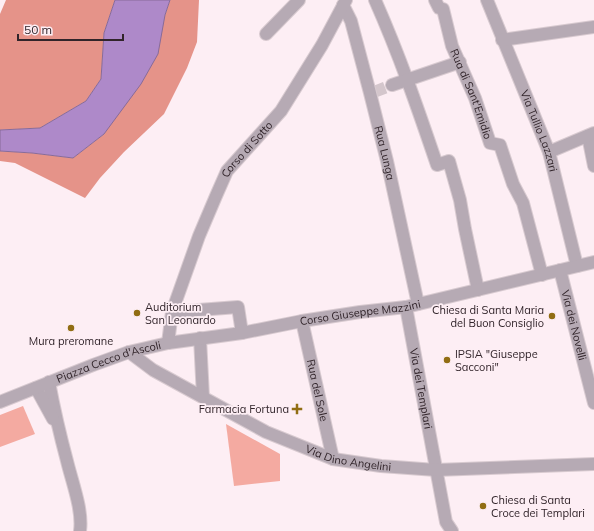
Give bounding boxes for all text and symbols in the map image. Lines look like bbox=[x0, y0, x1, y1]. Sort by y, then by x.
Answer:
scale bar bbox=[18, 16, 123, 42]
text: 50 m bbox=[24, 22, 52, 37]
street label: Rua di Sant'Emidio bbox=[447, 47, 495, 141]
street label: Via Tullio Lazzari bbox=[517, 88, 561, 173]
street label: Corso di Sotto bbox=[218, 118, 276, 179]
street label: Rua Lunga bbox=[371, 124, 398, 181]
street label: Via dei Novelli bbox=[558, 289, 590, 362]
street label: Corso Giuseppe Mazzini bbox=[299, 297, 422, 328]
place label: Auditorium San Leonardo bbox=[145, 300, 216, 327]
place label: Chiesa di Santa Maria del Buon Consiglio bbox=[432, 303, 544, 330]
marker: Auditorium San Leonardo bbox=[132, 308, 142, 318]
marker: Chiesa di Santa Maria del Buon Consiglio bbox=[547, 311, 557, 321]
marker: Mura preromane bbox=[66, 323, 76, 333]
place label: Mura preromane bbox=[29, 334, 113, 348]
street label: Piazza Cecco d'Ascoli bbox=[54, 338, 162, 386]
street label: Via dei Templari bbox=[407, 347, 436, 430]
place label: IPSIA "Giuseppe Sacconi" bbox=[455, 347, 538, 374]
marker: IPSIA "Giuseppe Sacconi" bbox=[442, 355, 452, 365]
street label: Rua del Sole bbox=[304, 358, 331, 423]
place label: Farmacia Fortuna bbox=[199, 402, 289, 416]
marker: Farmacia Fortuna bbox=[292, 404, 302, 414]
street label: Via Dino Angelini bbox=[303, 442, 392, 474]
place label: Chiesa di Santa Croce dei Templari bbox=[491, 493, 585, 520]
marker: Chiesa di Santa Croce dei Templari bbox=[478, 501, 488, 511]

